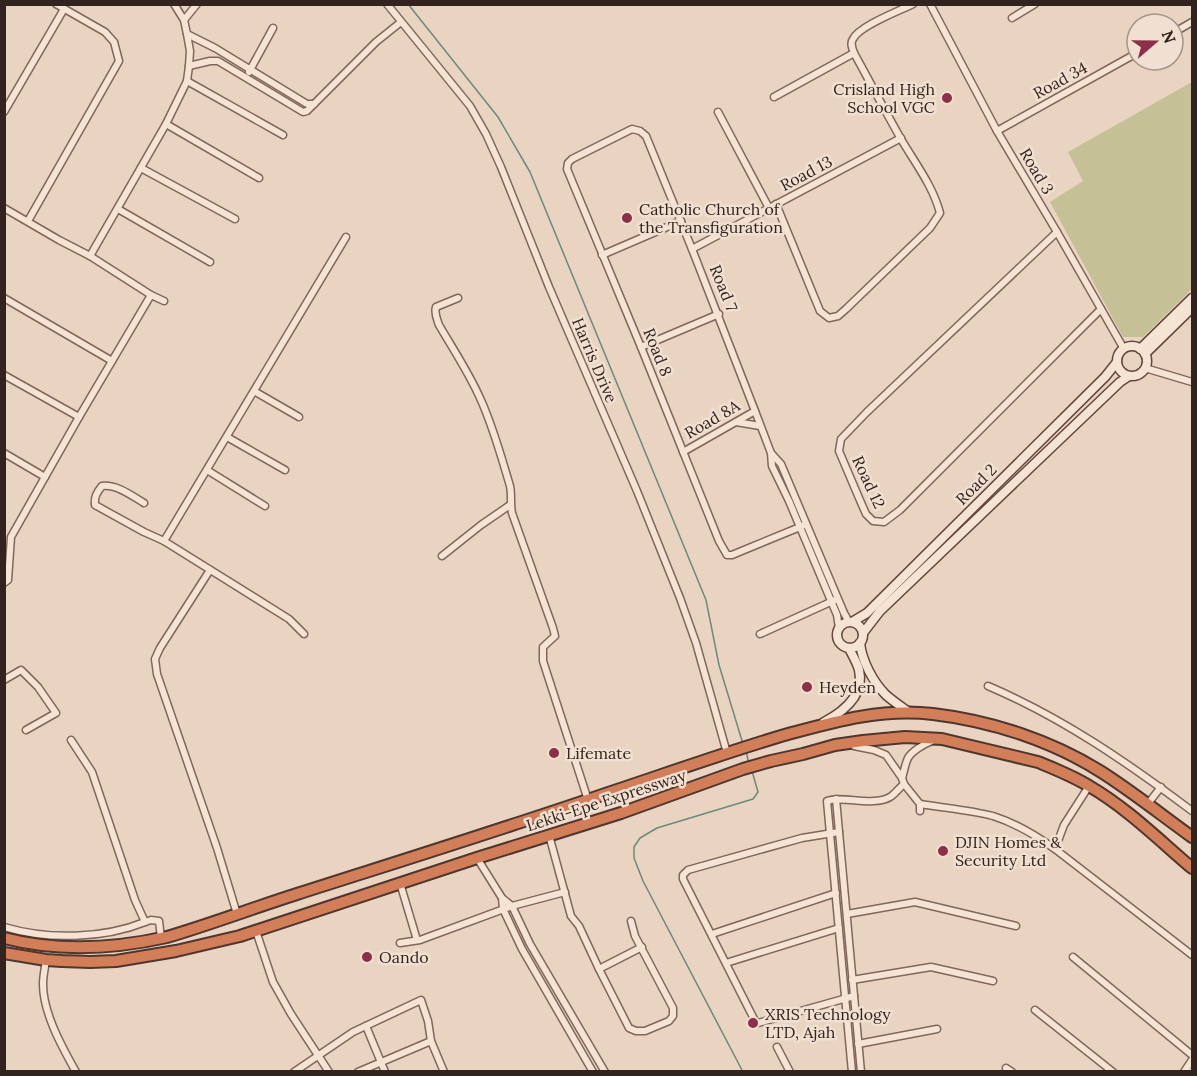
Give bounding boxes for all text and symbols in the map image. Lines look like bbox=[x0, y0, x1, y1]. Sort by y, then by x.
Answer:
north arrow bbox=[1125, 12, 1185, 72]
text: N bbox=[1158, 28, 1181, 46]
street label: Road 34 bbox=[1029, 57, 1091, 103]
place label: Crisland High School VGC bbox=[833, 79, 935, 117]
marker: Crisland High School VGC bbox=[940, 91, 954, 105]
street label: Road 3 bbox=[1015, 144, 1059, 198]
street label: Road 13 bbox=[777, 151, 836, 195]
place label: Catholic Church of the Transfiguration bbox=[639, 199, 783, 237]
marker: Catholic Church of the Transfiguration bbox=[620, 211, 634, 225]
street label: Road 7 bbox=[706, 262, 743, 315]
street label: Harris Drive bbox=[568, 314, 622, 406]
street label: Road 8 bbox=[639, 325, 677, 379]
street label: Road 8A bbox=[681, 395, 744, 443]
street label: Road 12 bbox=[848, 453, 890, 511]
street label: Road 2 bbox=[951, 459, 1001, 509]
place label: Heyden bbox=[819, 677, 876, 697]
marker: Heyden bbox=[800, 680, 814, 694]
place label: Lifemate bbox=[566, 743, 631, 763]
marker: Lifemate bbox=[547, 746, 561, 760]
street label: Lekki-Epe Expressway bbox=[524, 765, 689, 835]
place label: DJIN Homes & Security Ltd bbox=[955, 832, 1062, 870]
marker: DJIN Homes & Security Ltd bbox=[936, 844, 950, 858]
place label: Oando bbox=[379, 947, 429, 967]
marker: Oando bbox=[360, 950, 374, 964]
place label: XRIS Technology LTD, Ajah bbox=[765, 1004, 891, 1042]
marker: XRIS Technology LTD, Ajah bbox=[746, 1016, 760, 1030]

